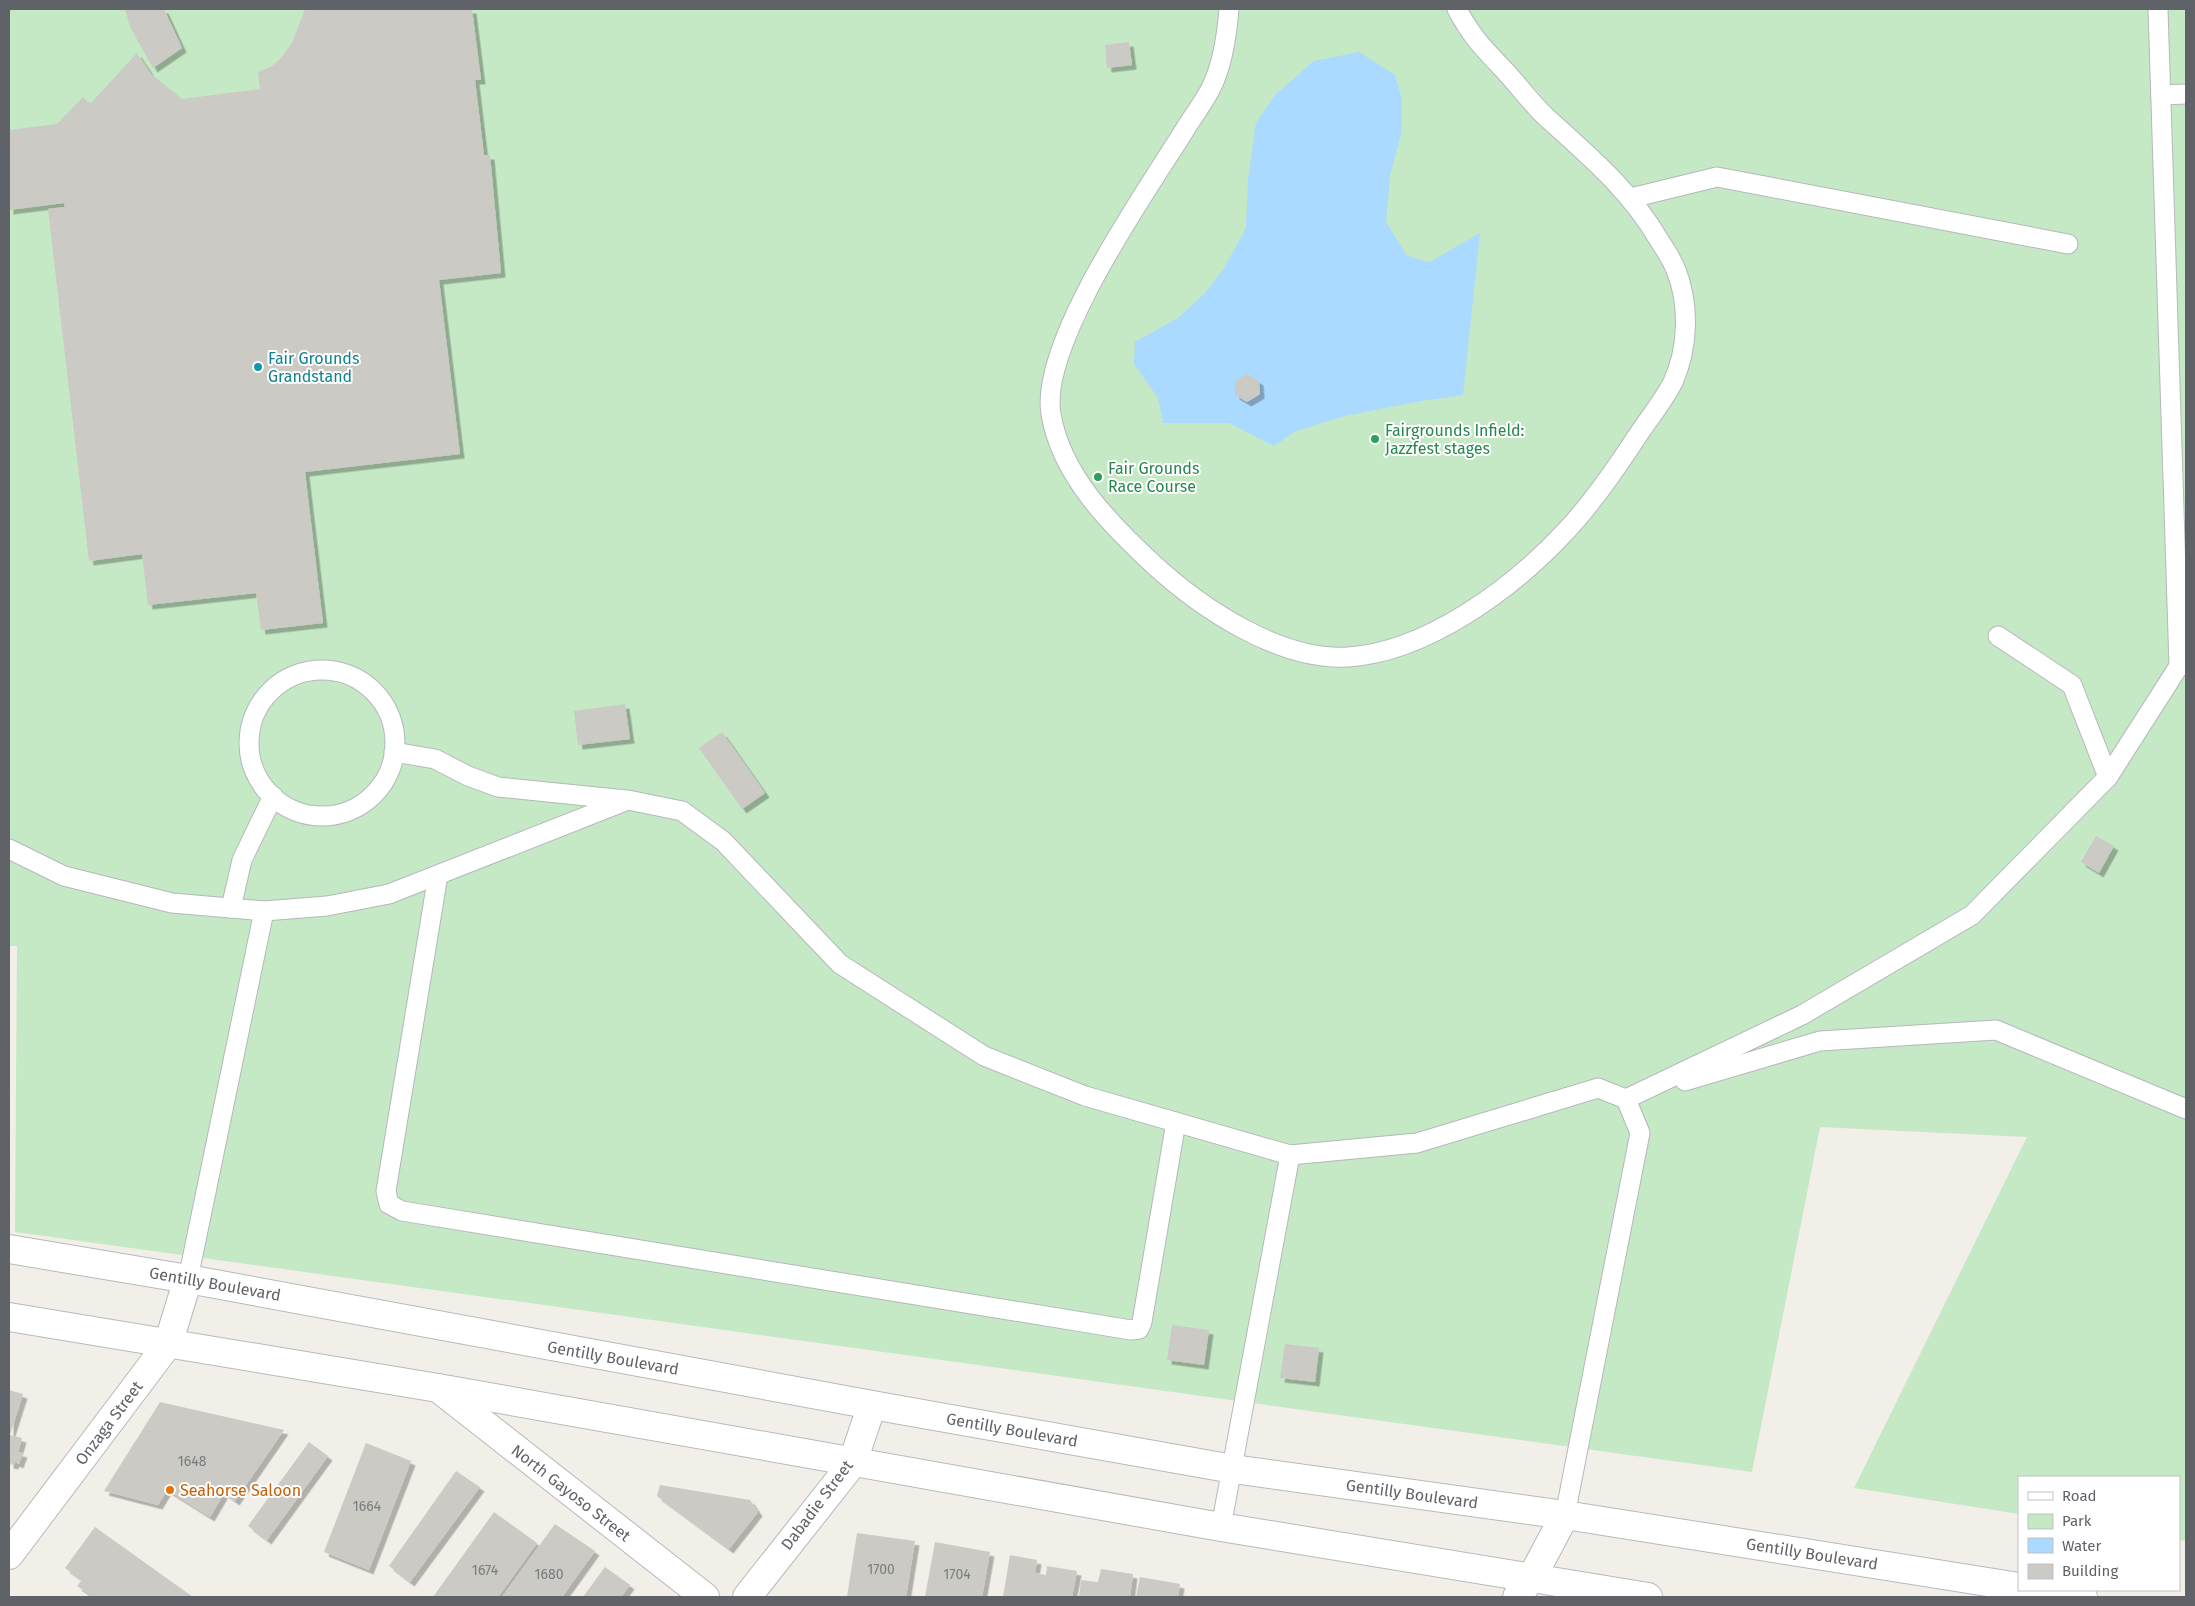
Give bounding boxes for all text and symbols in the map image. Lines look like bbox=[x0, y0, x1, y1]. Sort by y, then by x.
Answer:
place label: Fair Grounds Grandstand bbox=[268, 349, 359, 386]
marker: Fair Grounds Grandstand bbox=[252, 361, 264, 373]
place label: Fairgrounds Infield: Jazzfest stages bbox=[1385, 421, 1525, 458]
marker: Fairgrounds Infield: Jazzfest stages bbox=[1369, 433, 1381, 445]
place label: Fair Grounds Race Course bbox=[1108, 459, 1199, 496]
marker: Fair Grounds Race Course bbox=[1092, 471, 1104, 483]
street label: Gentilly Boulevard bbox=[148, 1263, 282, 1305]
street label: Gentilly Boulevard bbox=[546, 1337, 680, 1379]
street label: Onzaga Street bbox=[71, 1377, 147, 1469]
street label: Gentilly Boulevard bbox=[945, 1409, 1079, 1451]
street label: North Gayoso Street bbox=[508, 1441, 635, 1546]
house number: 1648 bbox=[178, 1453, 207, 1470]
street label: Dabadie Street bbox=[777, 1456, 857, 1554]
street label: Gentilly Boulevard bbox=[1345, 1475, 1479, 1513]
legend bbox=[2018, 1476, 2180, 1591]
place label: Seahorse Saloon bbox=[180, 1481, 301, 1500]
marker: Seahorse Saloon bbox=[164, 1484, 176, 1496]
text: Road bbox=[2062, 1487, 2097, 1505]
house number: 1664 bbox=[353, 1498, 382, 1515]
text: Park bbox=[2062, 1512, 2092, 1530]
street label: Gentilly Boulevard bbox=[1745, 1534, 1879, 1574]
text: Water bbox=[2062, 1537, 2101, 1555]
house number: 1700 bbox=[867, 1561, 895, 1578]
house number: 1674 bbox=[472, 1562, 499, 1579]
text: Building bbox=[2062, 1562, 2118, 1580]
house number: 1680 bbox=[534, 1566, 564, 1583]
house number: 1704 bbox=[943, 1566, 971, 1583]

